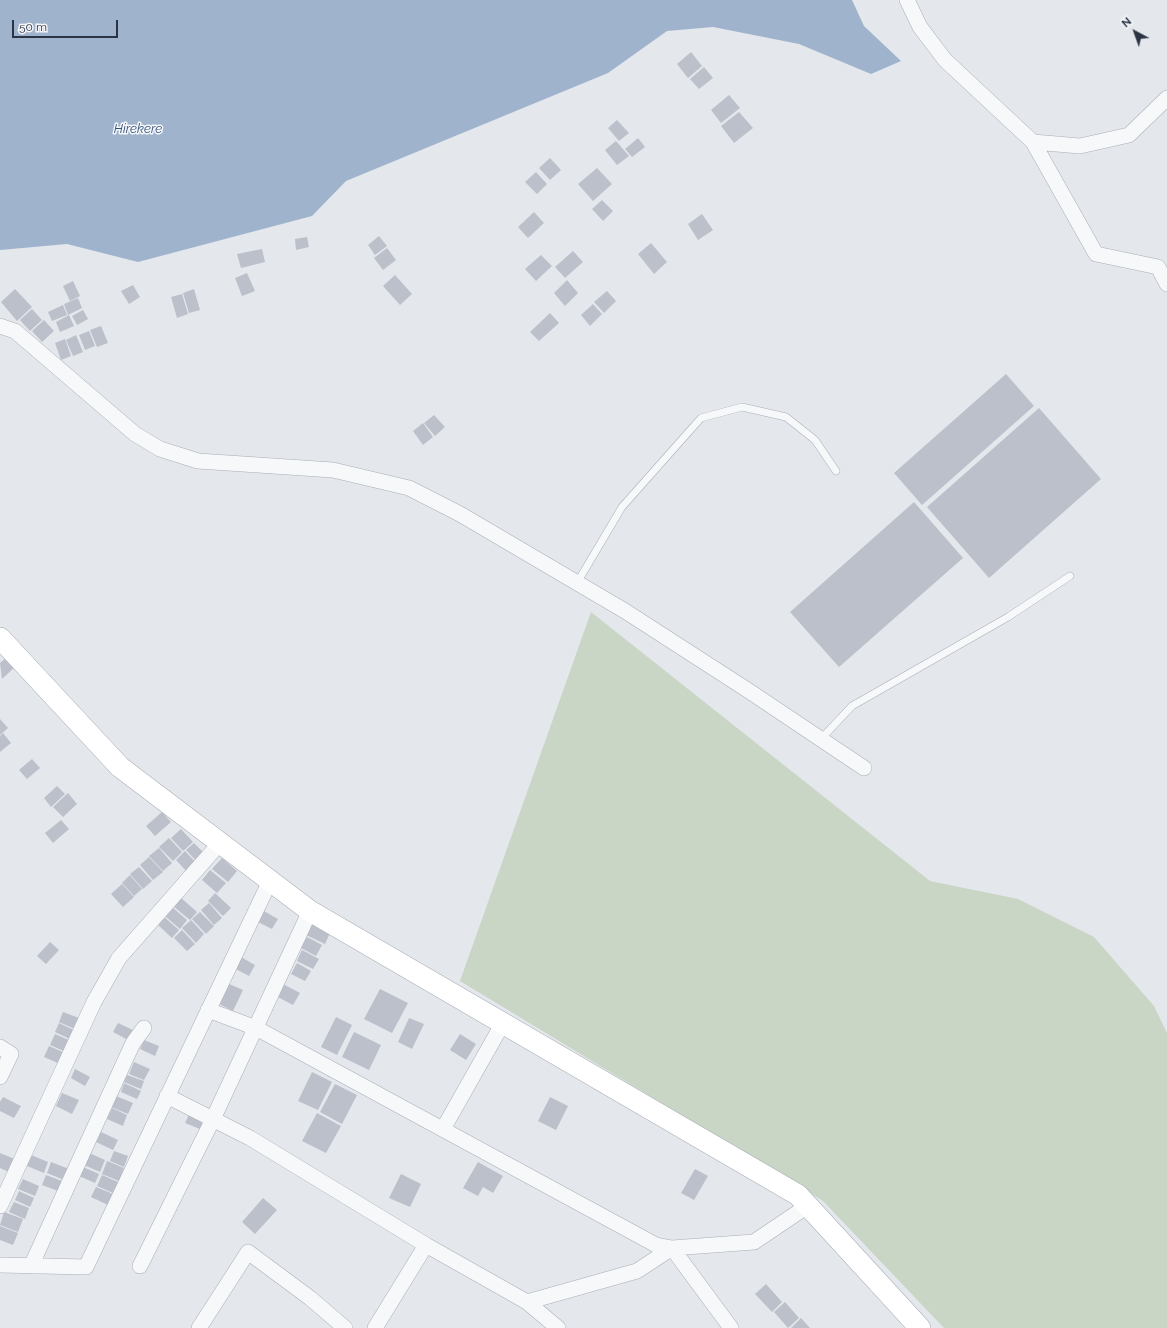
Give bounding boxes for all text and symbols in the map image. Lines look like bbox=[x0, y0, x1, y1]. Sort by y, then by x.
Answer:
scale bar bbox=[14, 12, 120, 38]
north arrow bbox=[1115, 12, 1155, 52]
text: N bbox=[1119, 15, 1134, 30]
text: 50 m bbox=[19, 20, 47, 34]
water label: Hirekere bbox=[114, 121, 162, 137]

